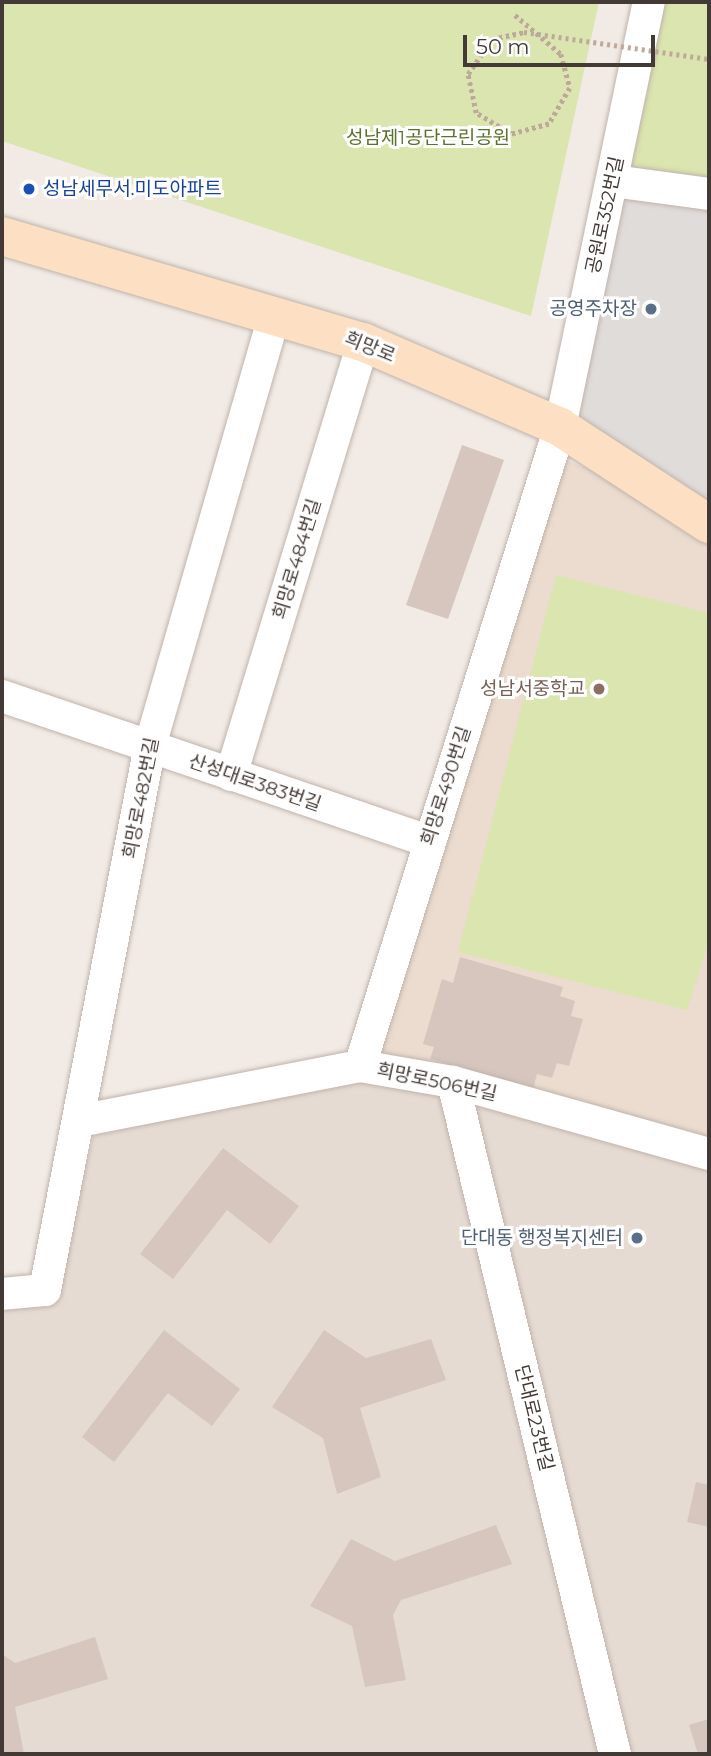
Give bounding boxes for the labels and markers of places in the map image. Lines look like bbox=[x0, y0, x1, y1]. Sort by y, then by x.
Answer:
place label: 성남세무서.미도아파트 bbox=[43, 178, 222, 200]
marker: 성남세무서.미도아파트 bbox=[21, 181, 37, 197]
place label: 공영주차장 bbox=[550, 298, 637, 320]
marker: 공영주차장 bbox=[643, 301, 659, 317]
place label: 성남서중학교 bbox=[480, 678, 585, 700]
marker: 성남서중학교 bbox=[591, 681, 607, 697]
place label: 단대동 행정복지센터 bbox=[461, 1227, 623, 1249]
marker: 단대동 행정복지센터 bbox=[629, 1230, 645, 1246]

